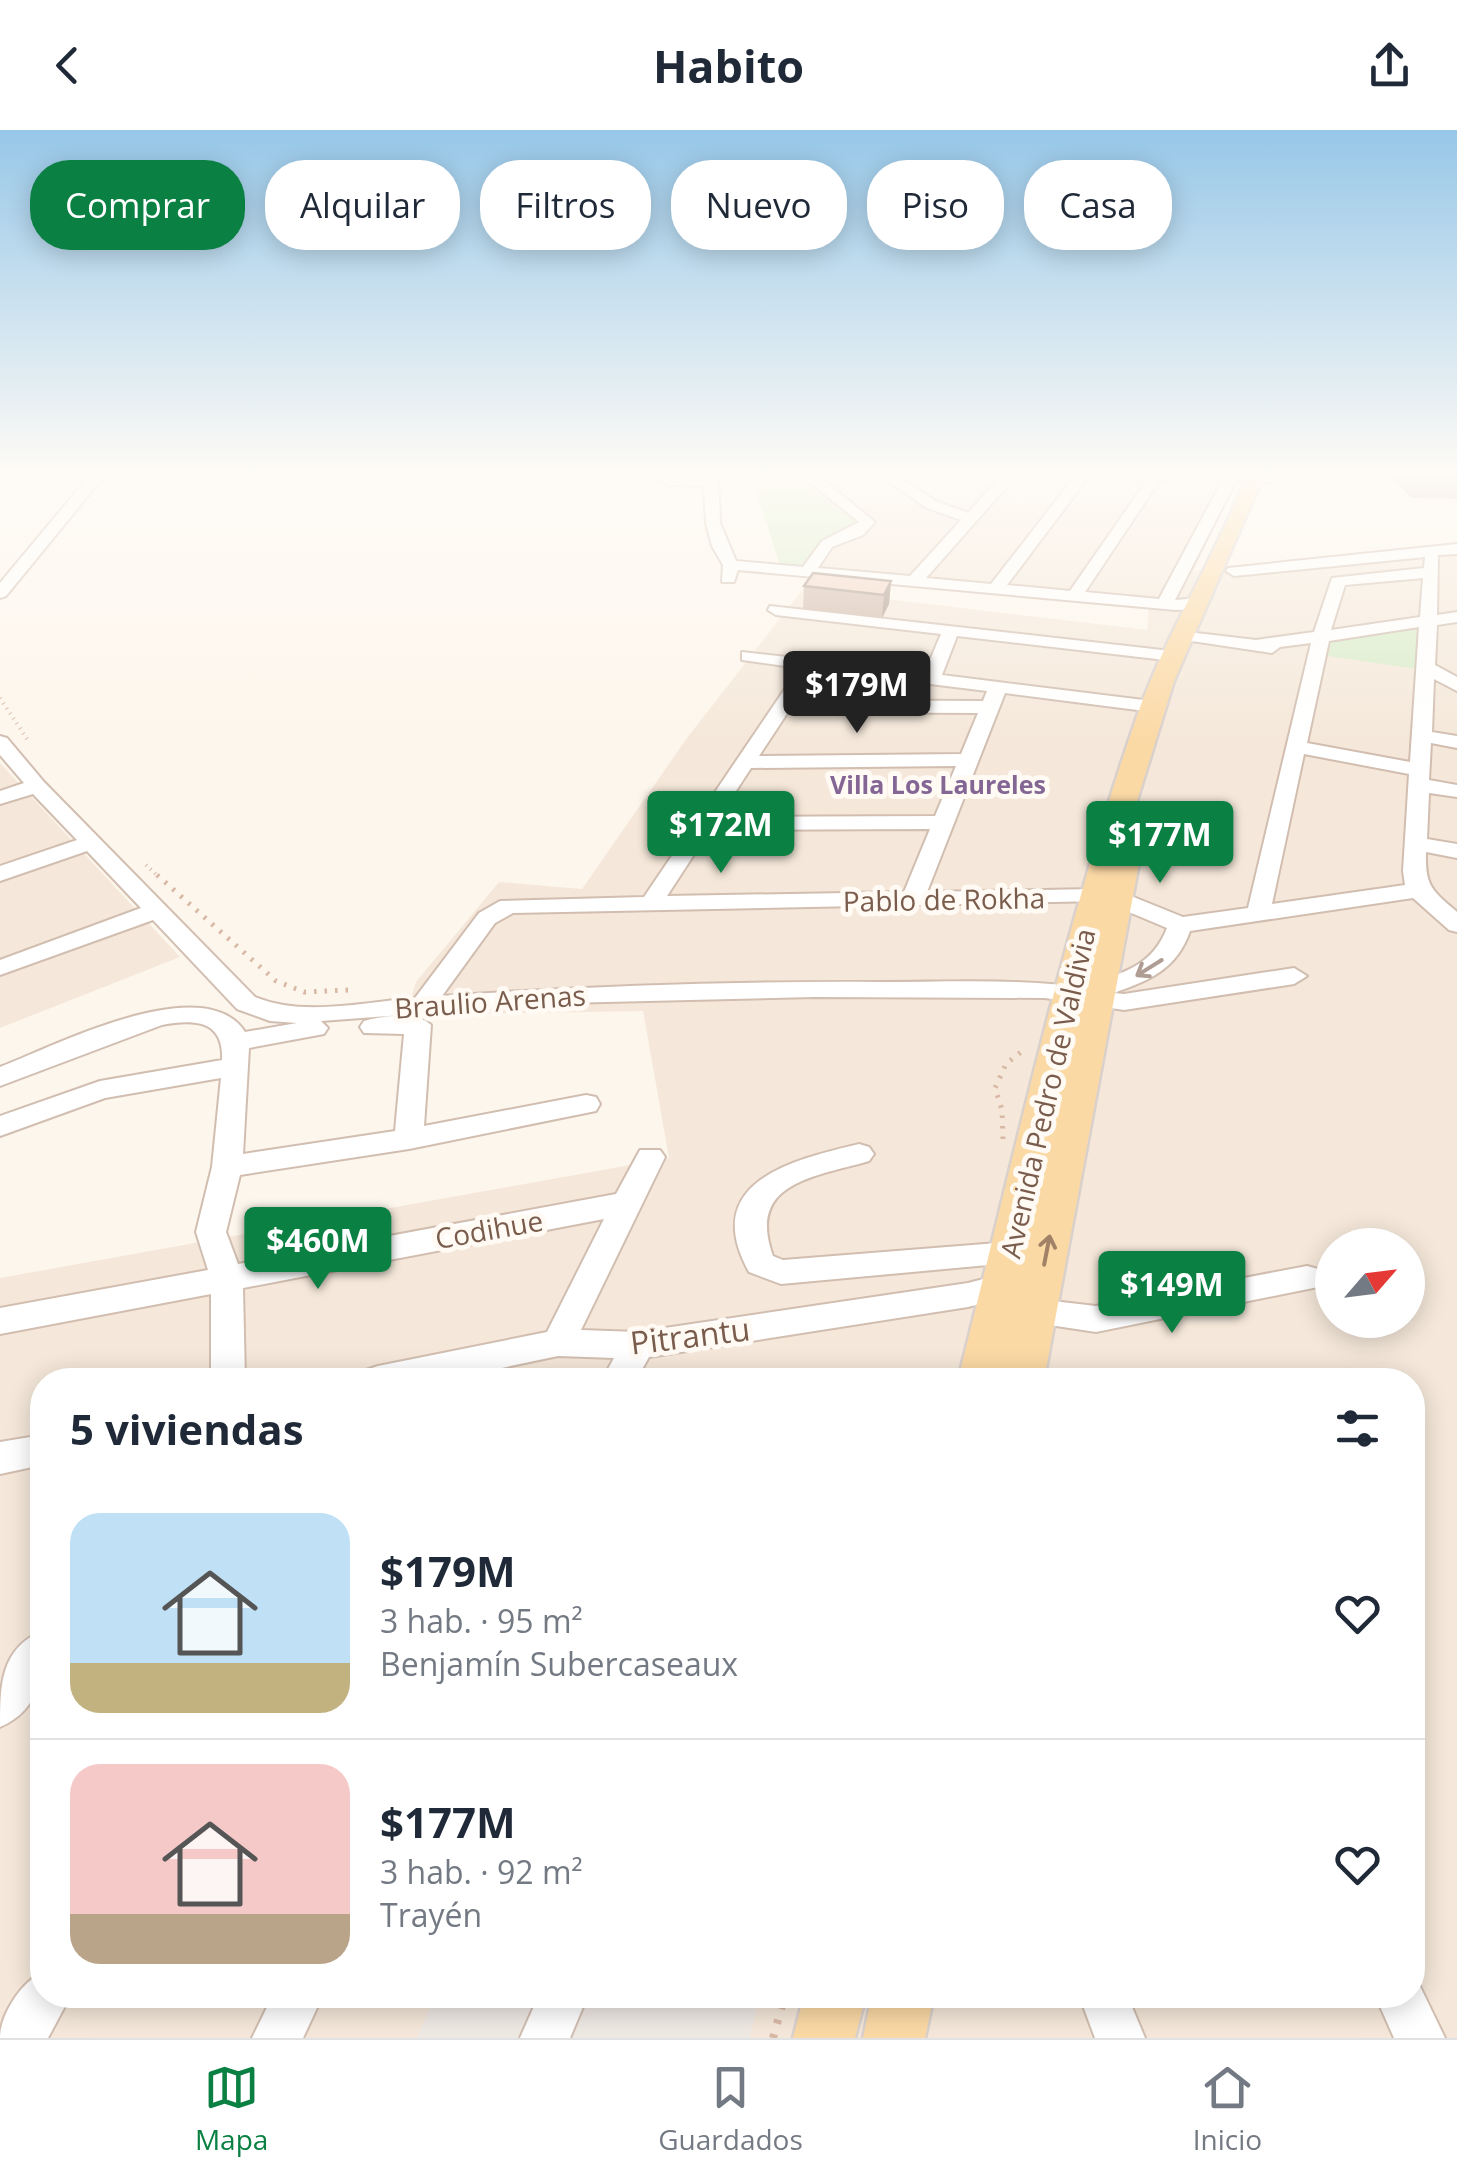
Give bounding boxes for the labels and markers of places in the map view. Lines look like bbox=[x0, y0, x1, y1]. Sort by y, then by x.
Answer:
pin: $179M bbox=[787, 651, 927, 736]
pin: $172M bbox=[651, 791, 791, 876]
pin: $177M bbox=[1090, 801, 1230, 886]
pin: $460M bbox=[248, 1207, 388, 1292]
pin: $149M bbox=[1102, 1251, 1242, 1336]

